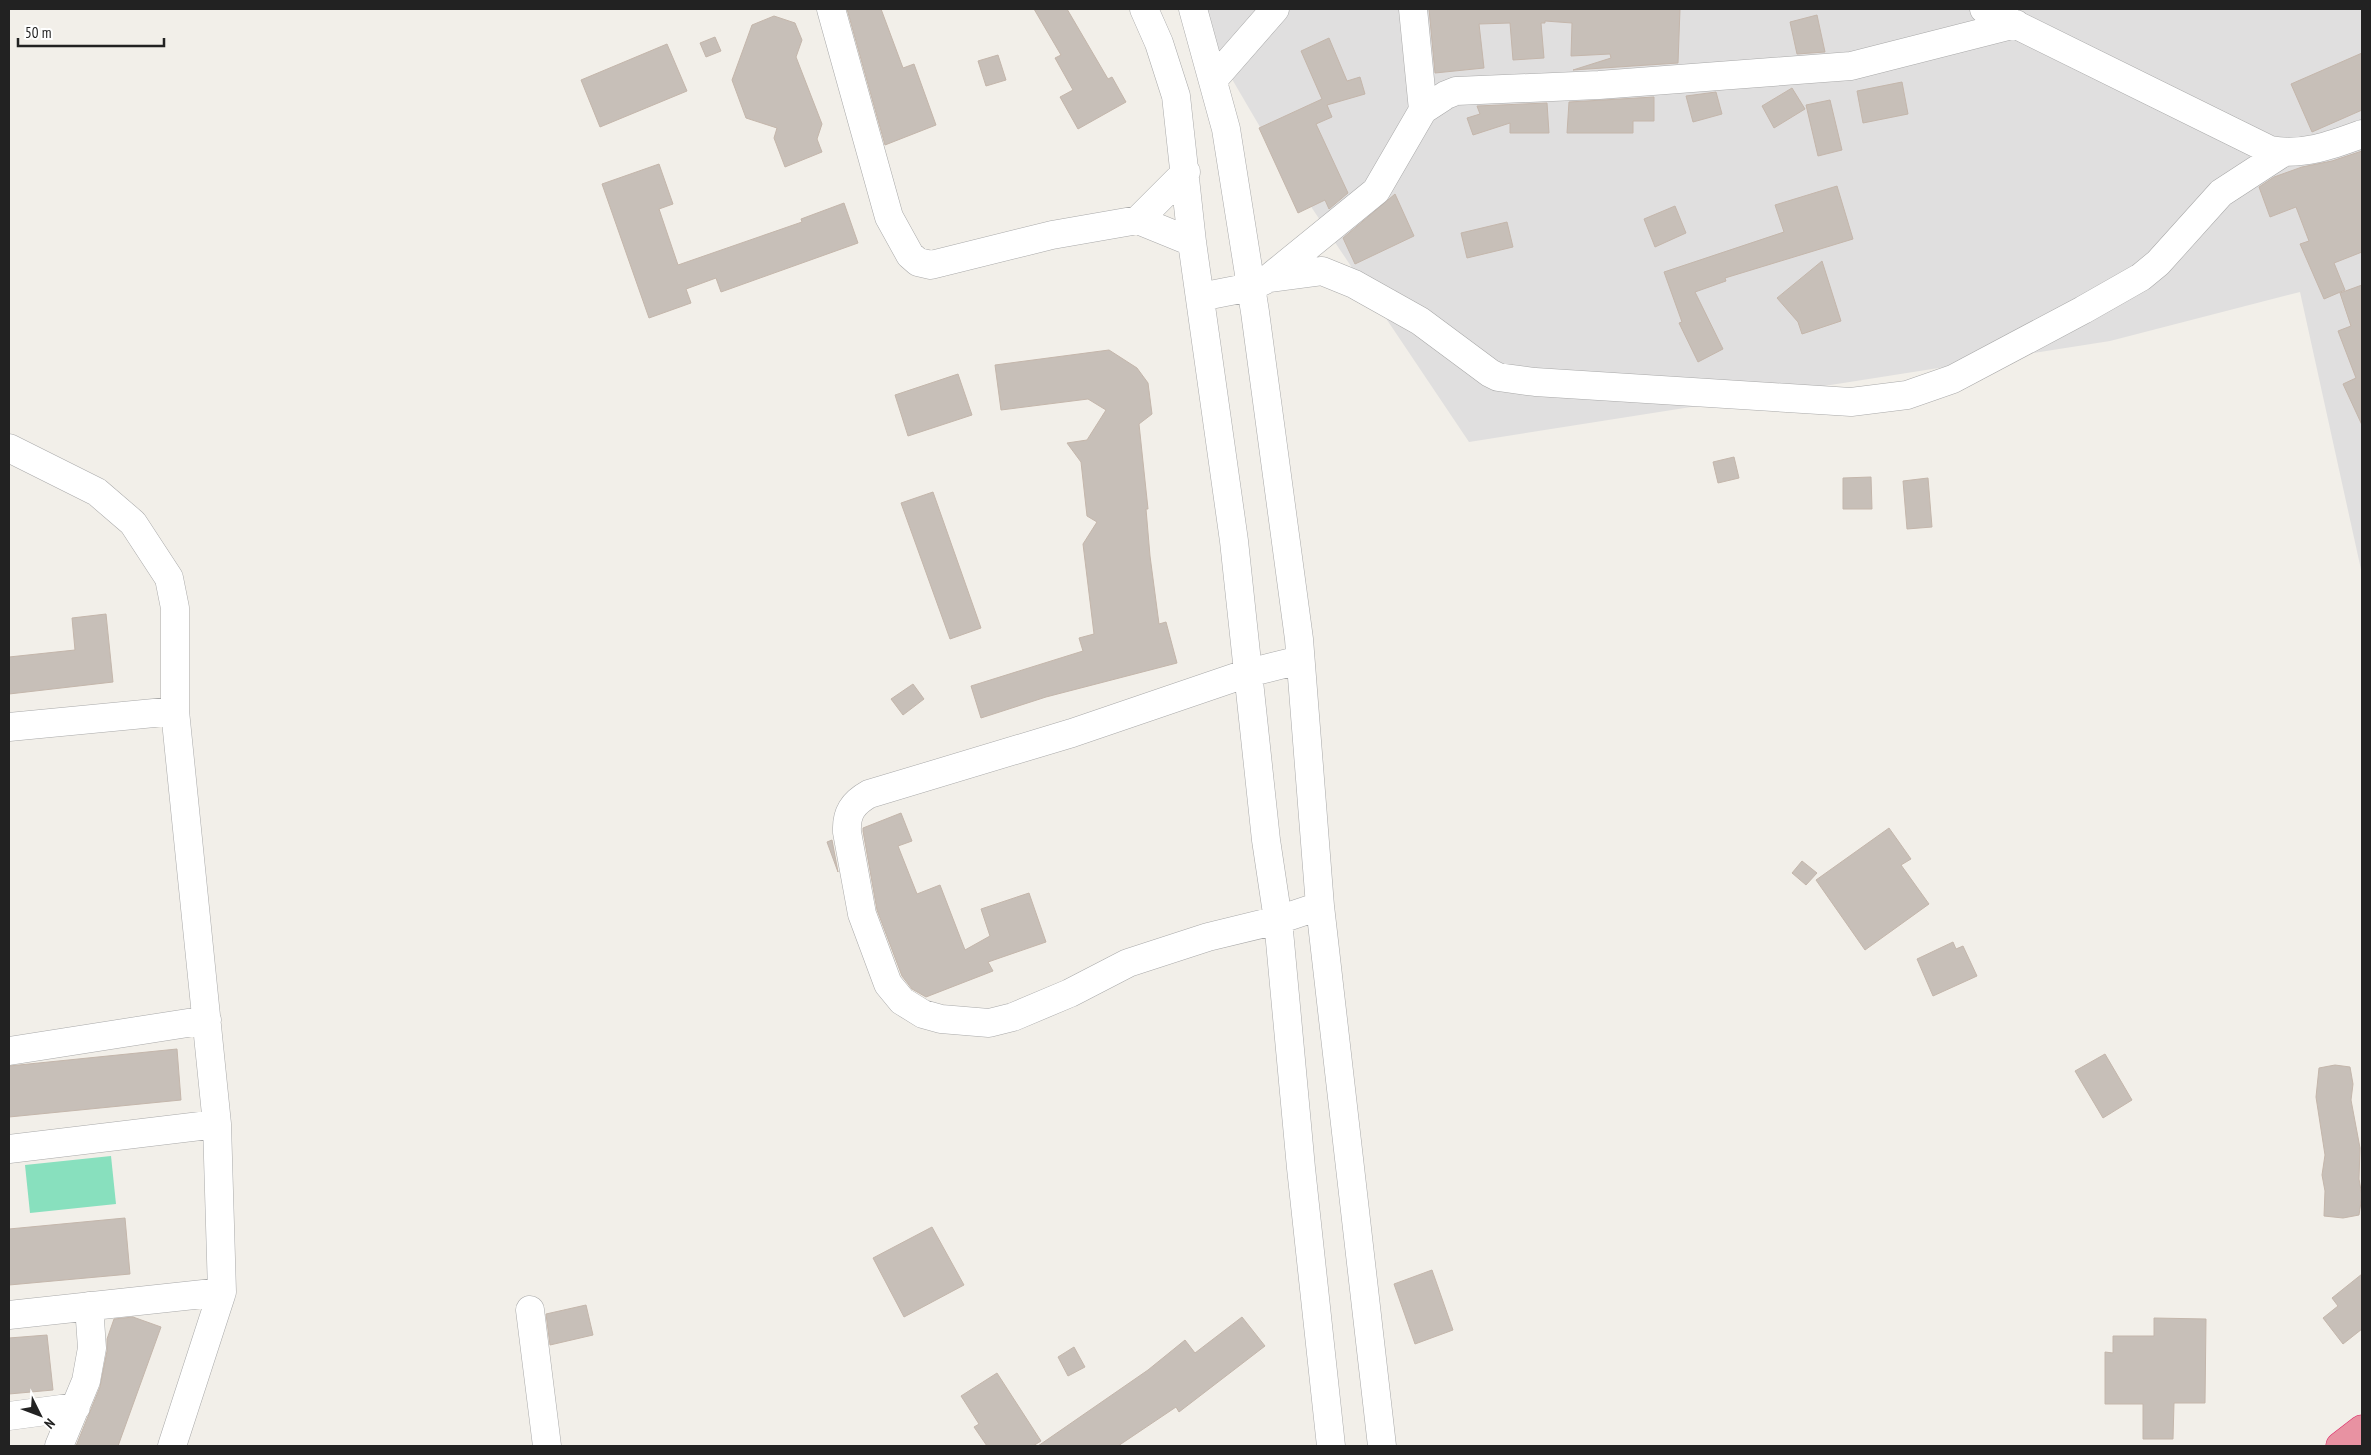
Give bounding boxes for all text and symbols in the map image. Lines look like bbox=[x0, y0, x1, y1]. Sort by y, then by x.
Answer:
scale bar bbox=[18, 15, 164, 47]
text: 50 m bbox=[25, 23, 51, 42]
north arrow bbox=[15, 1390, 65, 1440]
text: N bbox=[40, 1415, 59, 1433]

